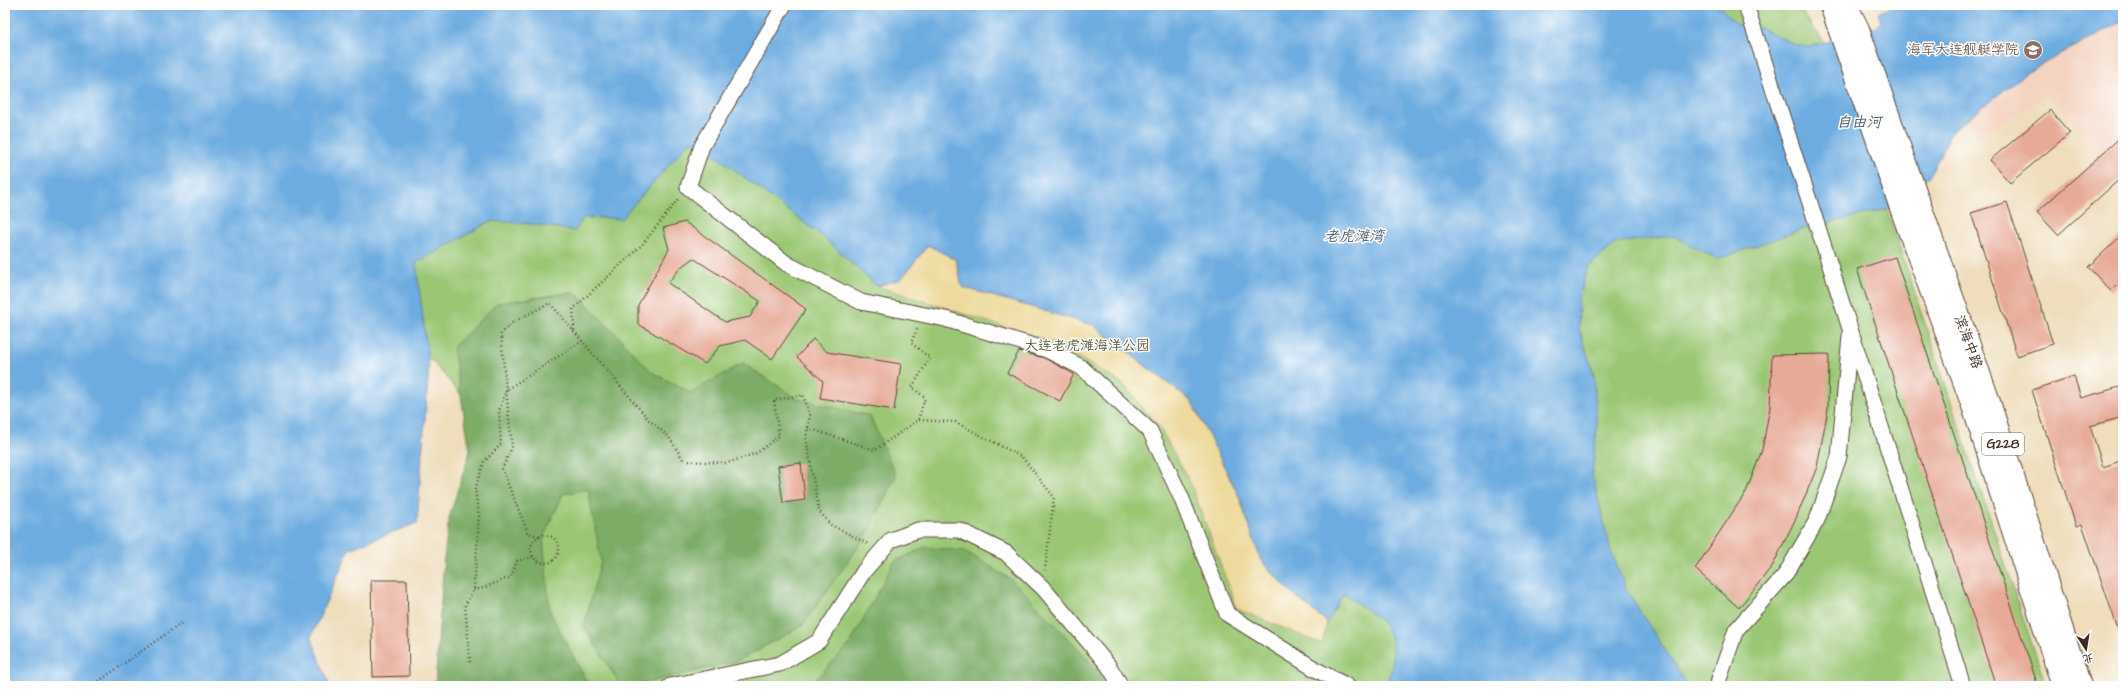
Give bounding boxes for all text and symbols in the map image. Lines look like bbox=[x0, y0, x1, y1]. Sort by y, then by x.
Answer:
school or university icon: 海军大连舰艇学院 bbox=[2022, 39, 2044, 61]
place label: 海军大连舰艇学院 bbox=[1907, 40, 2019, 60]
water label: 自由河 bbox=[1836, 112, 1884, 133]
water label: 老虎滩湾 bbox=[1324, 226, 1386, 247]
street label: 滨海中路 bbox=[1949, 312, 1987, 372]
park label: 大连老虎滩海洋公园 bbox=[1024, 336, 1150, 356]
road number: G228 bbox=[1982, 433, 2024, 455]
north arrow bbox=[2066, 629, 2106, 669]
text: 北 bbox=[2081, 650, 2095, 667]

